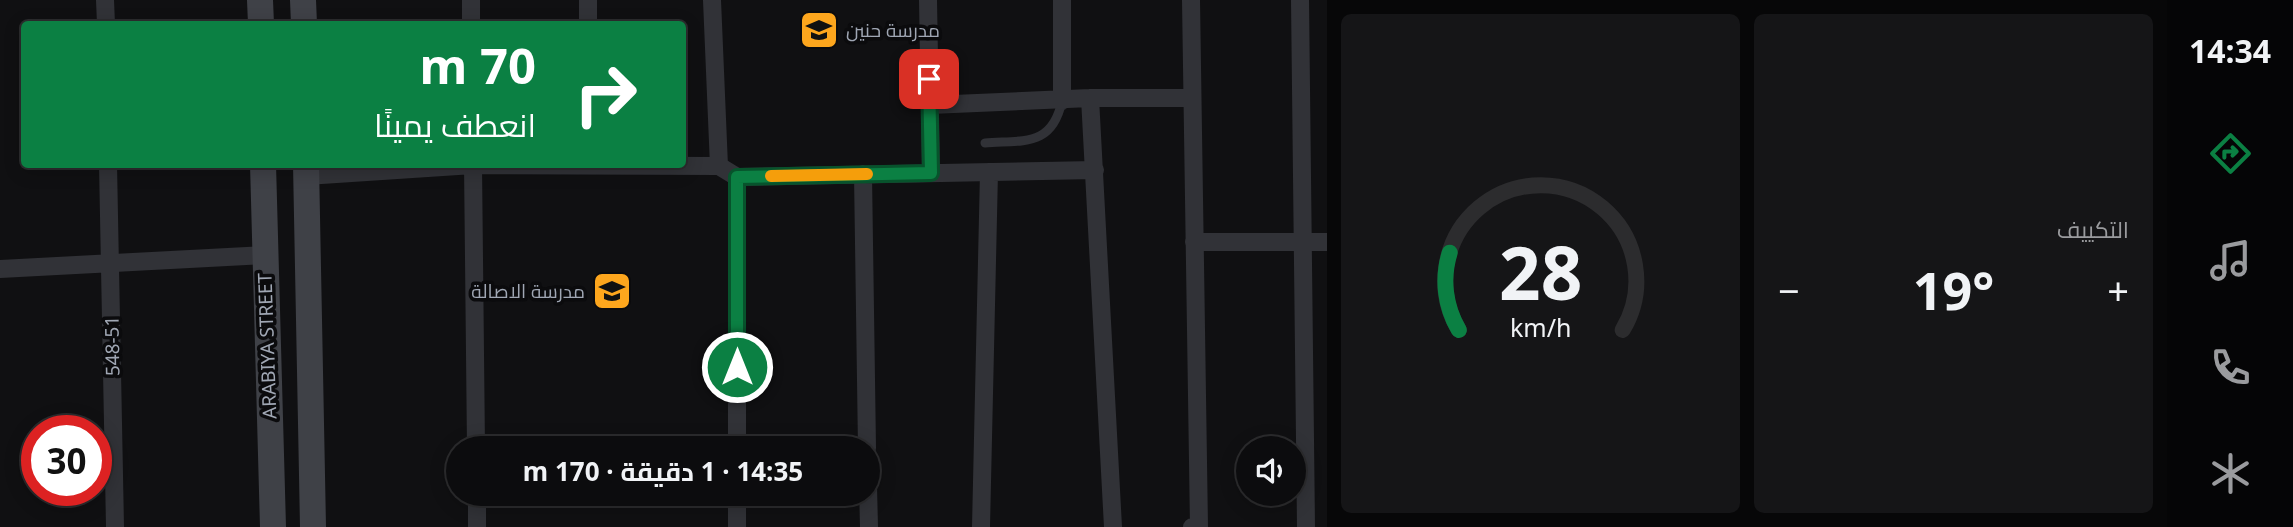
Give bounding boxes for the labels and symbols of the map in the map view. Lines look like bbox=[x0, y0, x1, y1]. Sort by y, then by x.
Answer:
school or university icon: مدرسة حنين bbox=[798, 9, 840, 51]
place label: مدرسة حنين bbox=[846, 17, 940, 43]
pin bbox=[899, 49, 959, 109]
school or university icon: مدرسة الاصالة bbox=[591, 270, 633, 312]
street label: ARABIYA STREET bbox=[251, 272, 283, 419]
place label: مدرسة الاصالة bbox=[471, 278, 585, 304]
street label: 548-51 bbox=[98, 316, 126, 376]
position arrow bbox=[700, 330, 774, 404]
speed limit sign: 30 bbox=[21, 415, 112, 506]

